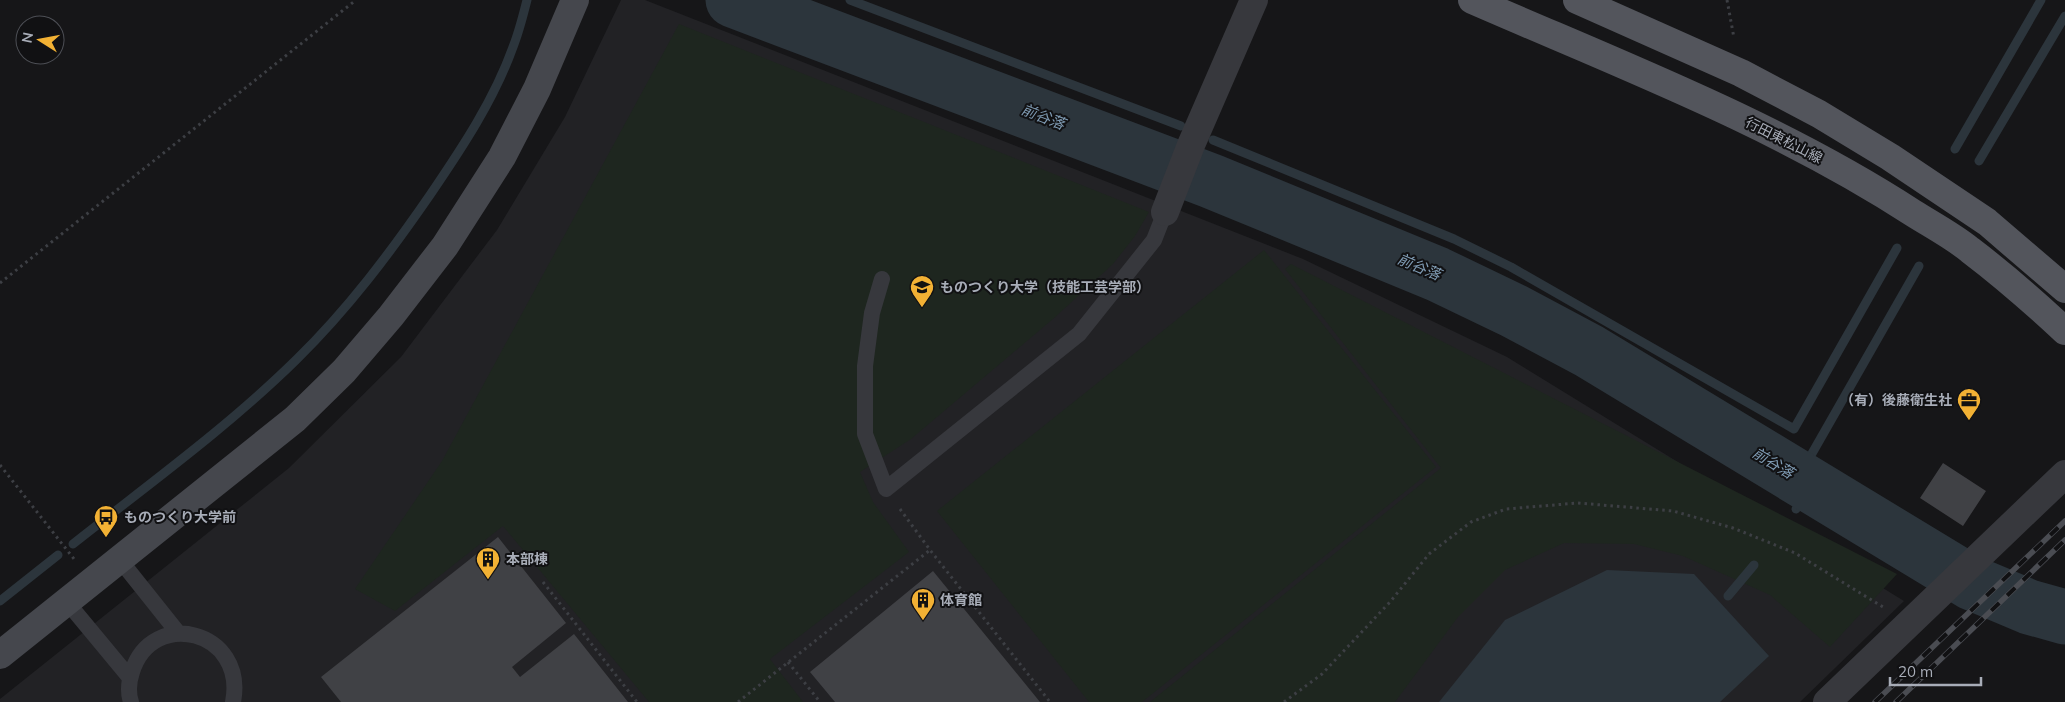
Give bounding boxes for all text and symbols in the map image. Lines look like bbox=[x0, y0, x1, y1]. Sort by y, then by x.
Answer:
north arrow bbox=[15, 15, 65, 65]
text: N bbox=[17, 31, 37, 44]
water label: 前谷落 bbox=[1019, 100, 1069, 134]
street label: 行田東松山線 bbox=[1742, 113, 1826, 167]
water label: 前谷落 bbox=[1395, 249, 1445, 285]
school or university icon: ものつくり大学（技能工芸学部） bbox=[909, 274, 935, 308]
place label: ものつくり大学（技能工芸学部） bbox=[940, 278, 1150, 296]
office icon: （有）後藤衛生社 bbox=[1956, 387, 1982, 421]
place label: （有）後藤衛生社 bbox=[1840, 391, 1952, 409]
water label: 前谷落 bbox=[1749, 443, 1799, 483]
bus stop icon: ものつくり大学前 bbox=[93, 504, 119, 538]
place label: ものつくり大学前 bbox=[124, 508, 236, 526]
building icon: 本部棟 bbox=[475, 546, 501, 580]
place label: 本部棟 bbox=[506, 550, 548, 568]
building icon: 体育館 bbox=[910, 587, 936, 621]
place label: 体育館 bbox=[940, 591, 982, 609]
scale bar bbox=[1890, 654, 1981, 686]
text: 20 m bbox=[1898, 662, 1933, 681]

